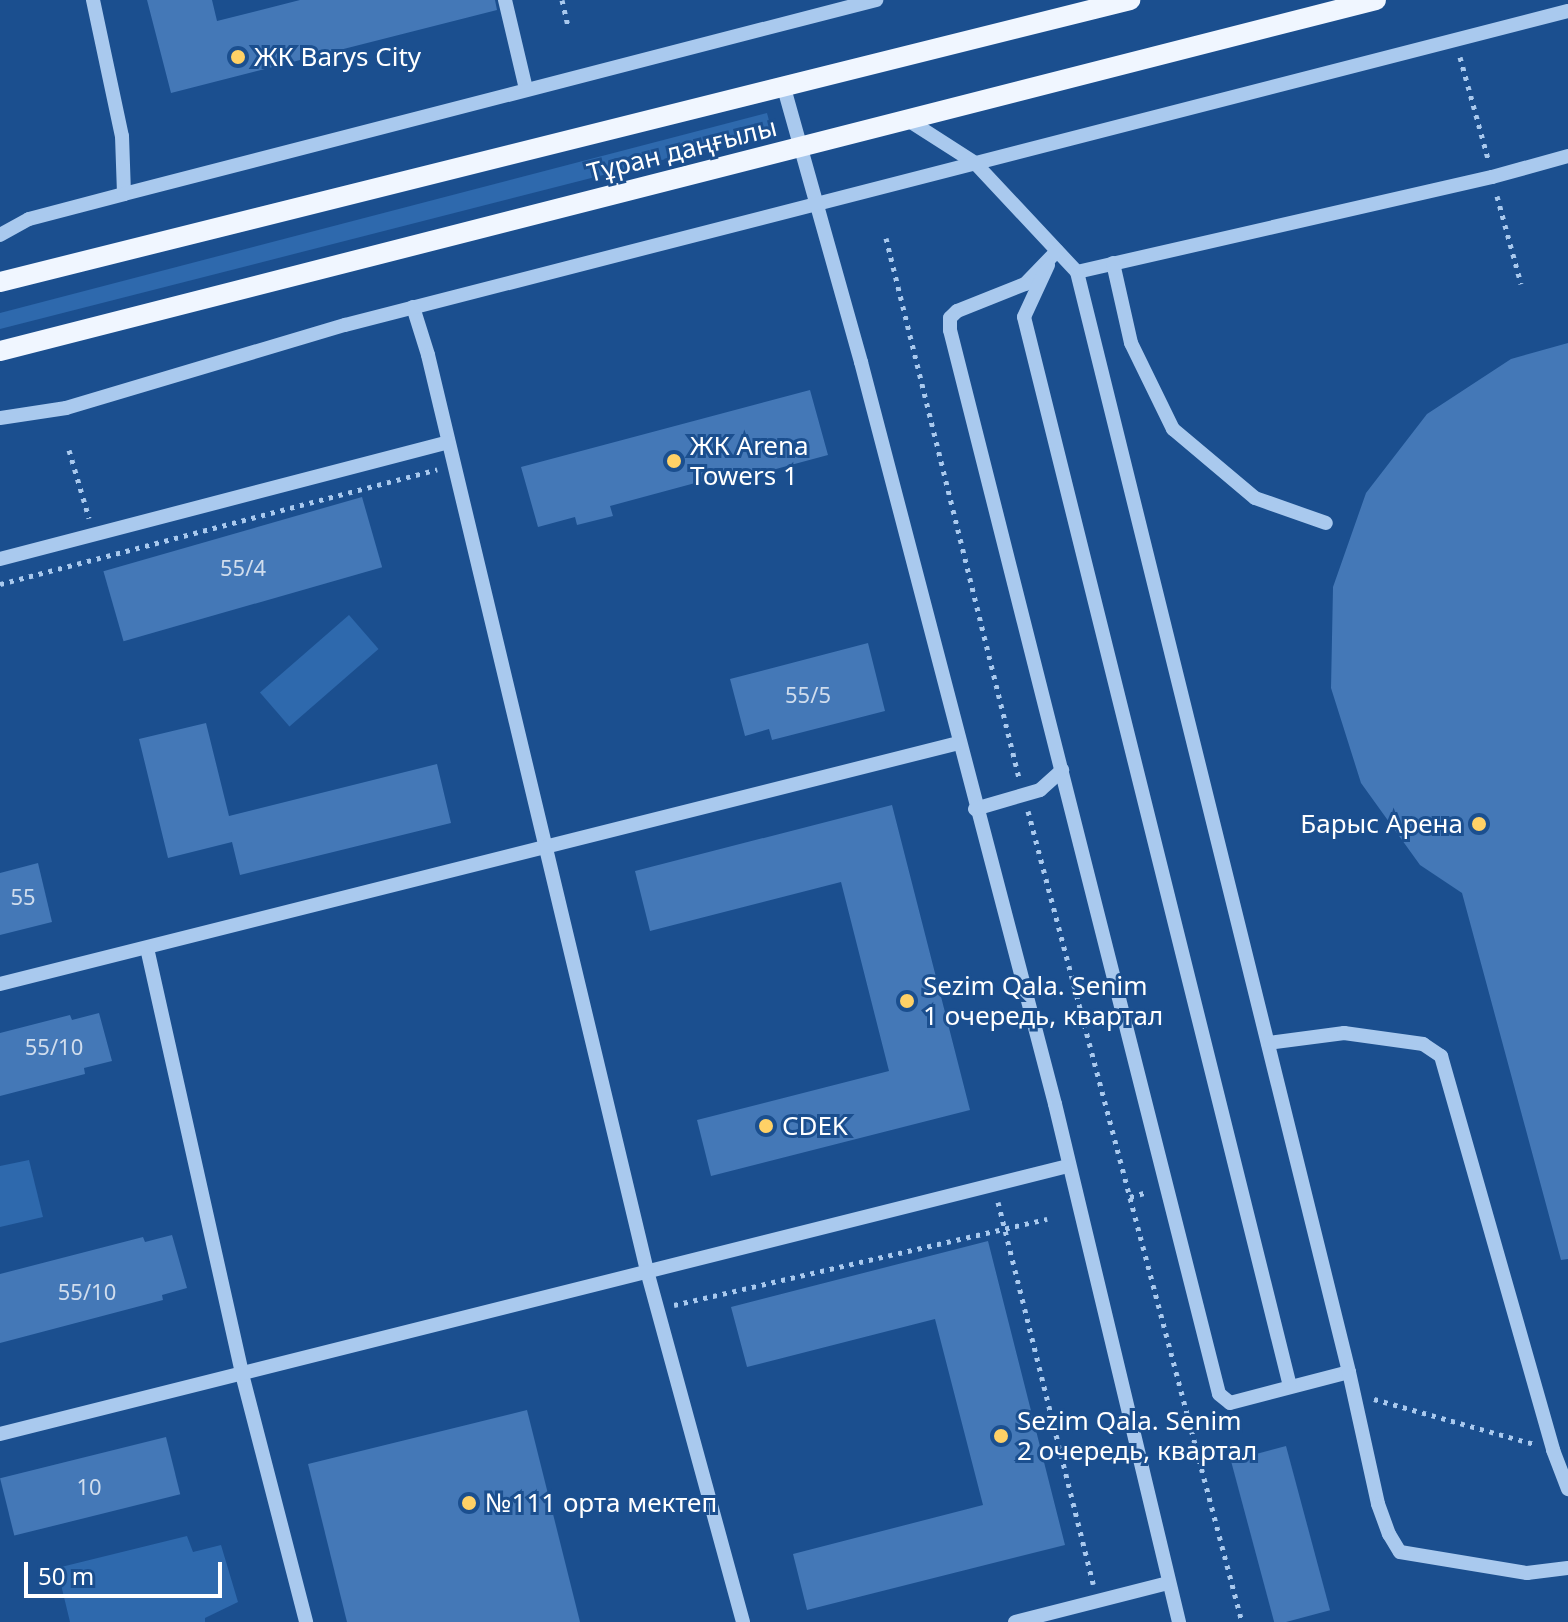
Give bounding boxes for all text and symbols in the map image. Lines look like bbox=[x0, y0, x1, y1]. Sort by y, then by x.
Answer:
place label: ЖК Barys City bbox=[254, 41, 421, 73]
marker: ЖК Barys City bbox=[229, 48, 247, 66]
street label: Тұран даңғылы bbox=[584, 111, 780, 189]
place label: ЖК Arena Towers 1 bbox=[690, 430, 809, 492]
marker: ЖК Arena Towers 1 bbox=[665, 452, 683, 470]
house number: 55/4 bbox=[220, 555, 266, 581]
house number: 55/5 bbox=[785, 682, 831, 708]
place label: Барыс Арена bbox=[1300, 808, 1463, 840]
marker: Барыс Арена bbox=[1470, 815, 1488, 833]
house number: 55 bbox=[10, 884, 36, 910]
place label: Sezim Qala. Senim 1 очередь, квартал bbox=[923, 970, 1163, 1032]
marker: Sezim Qala. Senim 1 очередь, квартал bbox=[898, 992, 916, 1010]
house number: 55/10 bbox=[25, 1034, 83, 1060]
place label: CDEK bbox=[782, 1110, 848, 1142]
marker: CDEK bbox=[757, 1117, 775, 1135]
house number: 55/10 bbox=[58, 1279, 116, 1305]
place label: Sezim Qala. Senim 2 очередь, квартал bbox=[1017, 1405, 1257, 1466]
marker: Sezim Qala. Senim 2 очередь, квартал bbox=[992, 1427, 1010, 1445]
house number: 10 bbox=[76, 1474, 102, 1500]
place label: №111 орта мектеп bbox=[485, 1487, 717, 1519]
marker: №111 орта мектеп bbox=[460, 1494, 478, 1512]
scale bar bbox=[28, 1546, 226, 1596]
text: 50 m bbox=[38, 1559, 94, 1592]

